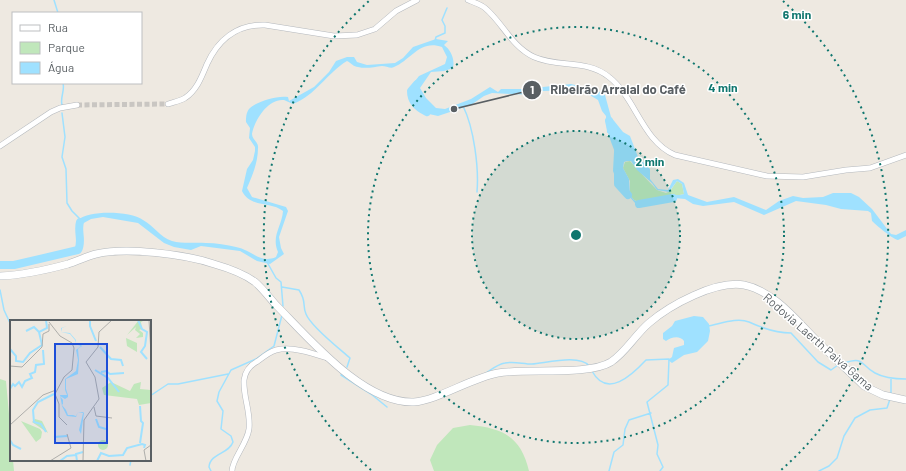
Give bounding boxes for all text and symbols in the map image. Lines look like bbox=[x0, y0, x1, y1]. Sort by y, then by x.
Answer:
text: 6 min bbox=[783, 7, 811, 21]
legend bbox=[12, 12, 142, 84]
text: Rua bbox=[48, 20, 68, 34]
text: Parque bbox=[48, 40, 85, 54]
text: Água bbox=[48, 60, 74, 74]
callout: Ribeirão Arraial do Café bbox=[522, 77, 694, 102]
text: 4 min bbox=[708, 80, 738, 94]
text: Ribeirão Arraial do Café bbox=[550, 81, 686, 97]
text: 1 bbox=[530, 82, 534, 96]
text: 2 min bbox=[636, 154, 664, 168]
centre of rings bbox=[569, 228, 583, 242]
street label: Rodovia Laerth Paiva Gama bbox=[761, 290, 876, 393]
inset map bbox=[10, 320, 151, 461]

